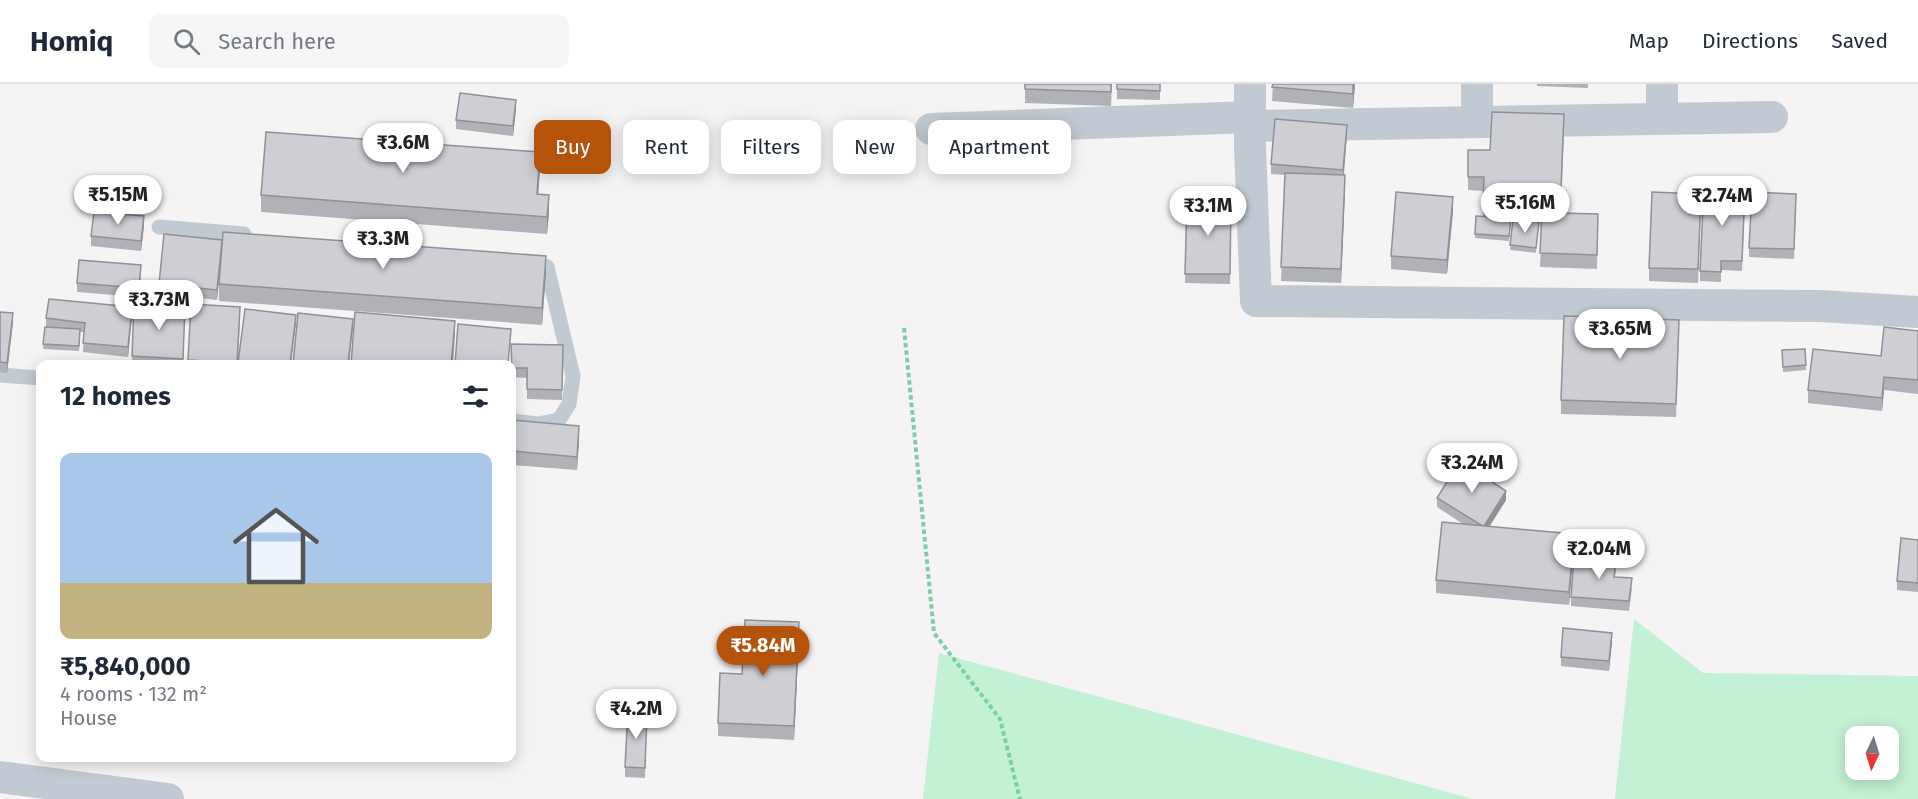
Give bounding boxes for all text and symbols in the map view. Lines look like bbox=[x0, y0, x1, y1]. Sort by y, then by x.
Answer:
search box bbox=[149, 14, 569, 68]
text: Homiq bbox=[30, 25, 113, 58]
icon: search bbox=[170, 25, 203, 58]
text: Search here bbox=[218, 28, 336, 55]
text: Map bbox=[1629, 28, 1669, 54]
text: Directions bbox=[1702, 28, 1798, 54]
text: Saved bbox=[1831, 28, 1888, 54]
chip: Buy bbox=[534, 120, 611, 174]
chip: Rent bbox=[623, 120, 709, 174]
chip: Filters bbox=[721, 120, 821, 174]
chip: New bbox=[833, 120, 916, 174]
chip: Apartment bbox=[928, 120, 1071, 174]
pin: ₹3.6M bbox=[361, 123, 445, 174]
text: ₹3.6M bbox=[377, 130, 429, 154]
pin: ₹5.15M bbox=[69, 175, 167, 226]
pin: ₹2.74M bbox=[1673, 176, 1771, 227]
text: ₹5.15M bbox=[88, 182, 148, 206]
pin: ₹5.16M bbox=[1476, 183, 1574, 234]
text: ₹2.74M bbox=[1691, 183, 1753, 207]
pin: ₹3.1M bbox=[1166, 186, 1250, 237]
text: ₹5.16M bbox=[1495, 190, 1555, 214]
text: ₹3.1M bbox=[1183, 193, 1233, 217]
pin: ₹3.3M bbox=[341, 219, 425, 270]
text: ₹3.3M bbox=[357, 226, 409, 250]
pin: ₹3.73M bbox=[110, 280, 208, 331]
text: ₹3.73M bbox=[128, 287, 190, 311]
pin: ₹3.65M bbox=[1571, 309, 1669, 360]
text: ₹3.65M bbox=[1588, 316, 1652, 340]
icon: filters bbox=[459, 380, 492, 413]
text: 12 homes bbox=[60, 381, 171, 412]
pin: ₹3.24M bbox=[1423, 443, 1521, 494]
text: ₹3.24M bbox=[1441, 450, 1503, 474]
icon: home bbox=[222, 492, 330, 600]
pin: ₹2.04M bbox=[1550, 529, 1648, 580]
text: ₹2.04M bbox=[1567, 536, 1631, 560]
pin: ₹5.84M bbox=[714, 626, 812, 677]
text: ₹5.84M bbox=[731, 633, 796, 657]
text: ₹5,840,000 bbox=[60, 651, 191, 682]
text: 4 rooms · 132 m² bbox=[60, 682, 207, 706]
pin: ₹4.2M bbox=[594, 689, 678, 740]
text: ₹4.2M bbox=[610, 696, 662, 720]
text: House bbox=[60, 706, 117, 730]
north arrow bbox=[1845, 726, 1899, 780]
map controls bbox=[1845, 726, 1899, 780]

